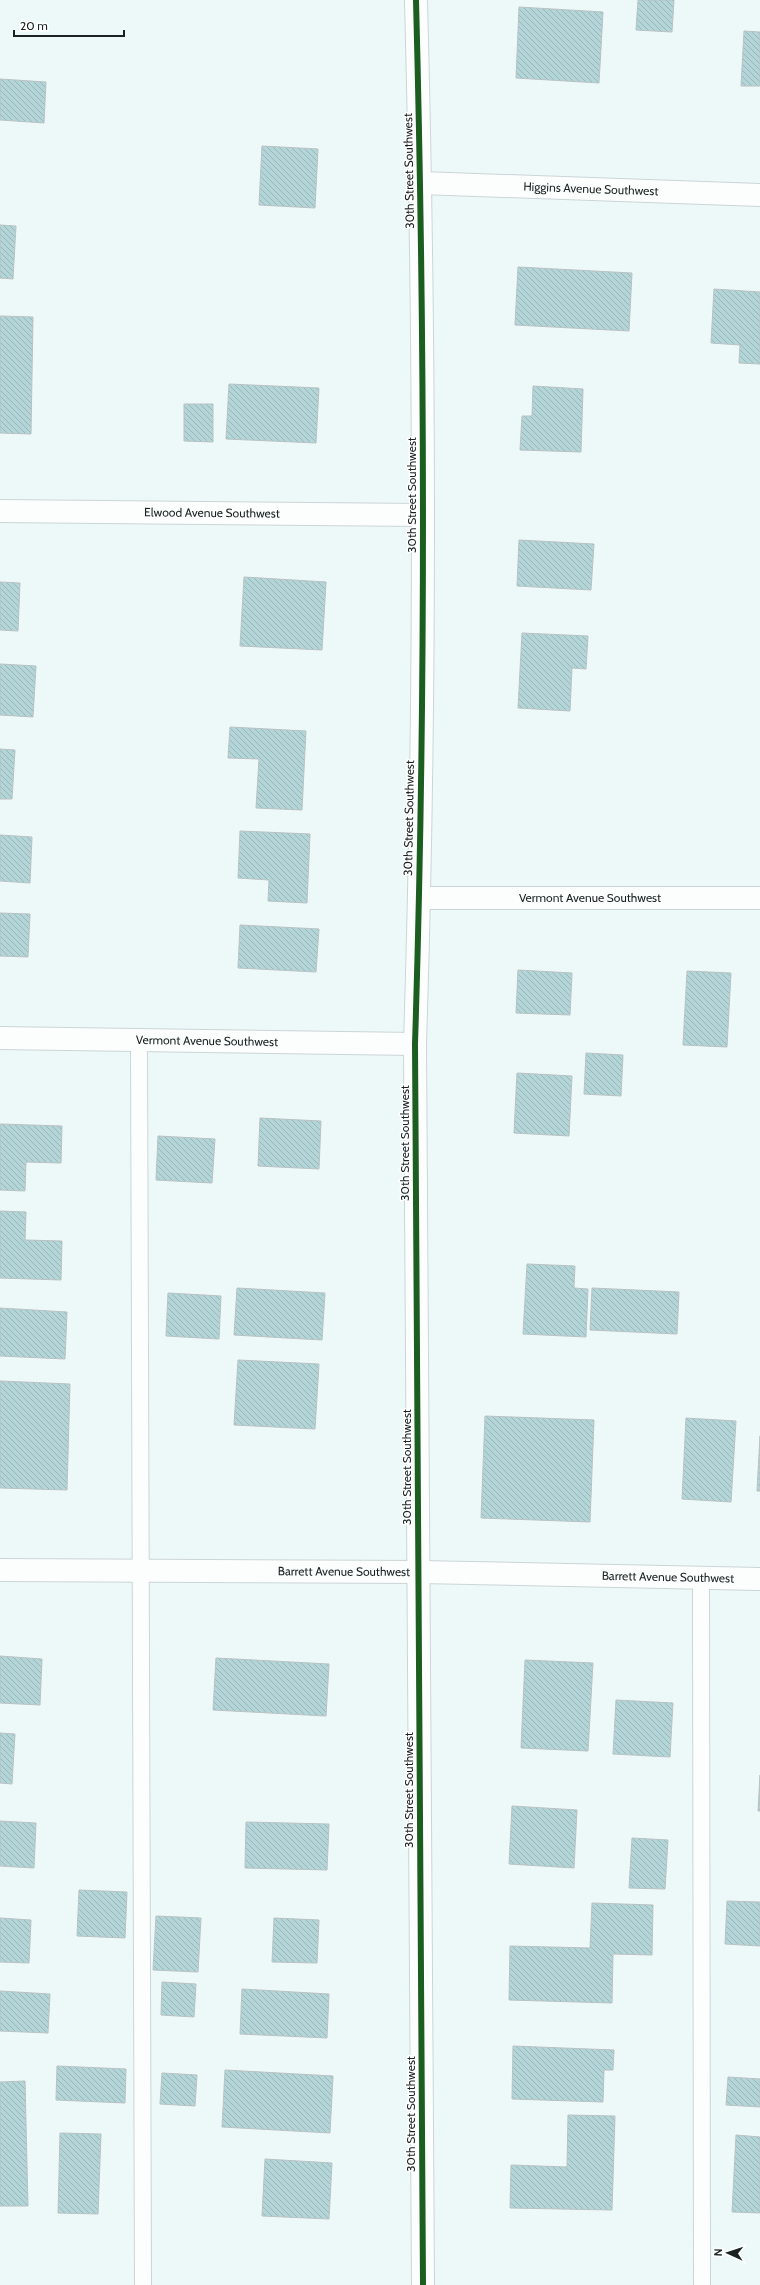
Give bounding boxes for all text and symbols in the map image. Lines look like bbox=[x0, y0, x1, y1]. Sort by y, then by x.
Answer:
scale bar bbox=[14, 12, 124, 38]
text: 20 m bbox=[20, 18, 48, 33]
street label: 30th Street Southwest bbox=[400, 113, 417, 229]
street label: Higgins Avenue Southwest bbox=[523, 179, 659, 198]
street label: 30th Street Southwest bbox=[404, 437, 419, 553]
street label: Elwood Avenue Southwest bbox=[144, 504, 280, 521]
street label: 30th Street Southwest bbox=[400, 760, 417, 876]
street label: Vermont Avenue Southwest bbox=[519, 890, 661, 905]
street label: Vermont Avenue Southwest bbox=[136, 1032, 278, 1049]
street label: 30th Street Southwest bbox=[397, 1085, 412, 1201]
street label: 30th Street Southwest bbox=[399, 1409, 414, 1525]
street label: Barrett Avenue Southwest bbox=[278, 1563, 410, 1579]
street label: Barrett Avenue Southwest bbox=[602, 1568, 734, 1585]
street label: 30th Street Southwest bbox=[401, 1732, 416, 1848]
street label: 30th Street Southwest bbox=[403, 2056, 418, 2172]
north arrow bbox=[708, 2233, 748, 2273]
text: N bbox=[711, 2248, 725, 2257]

